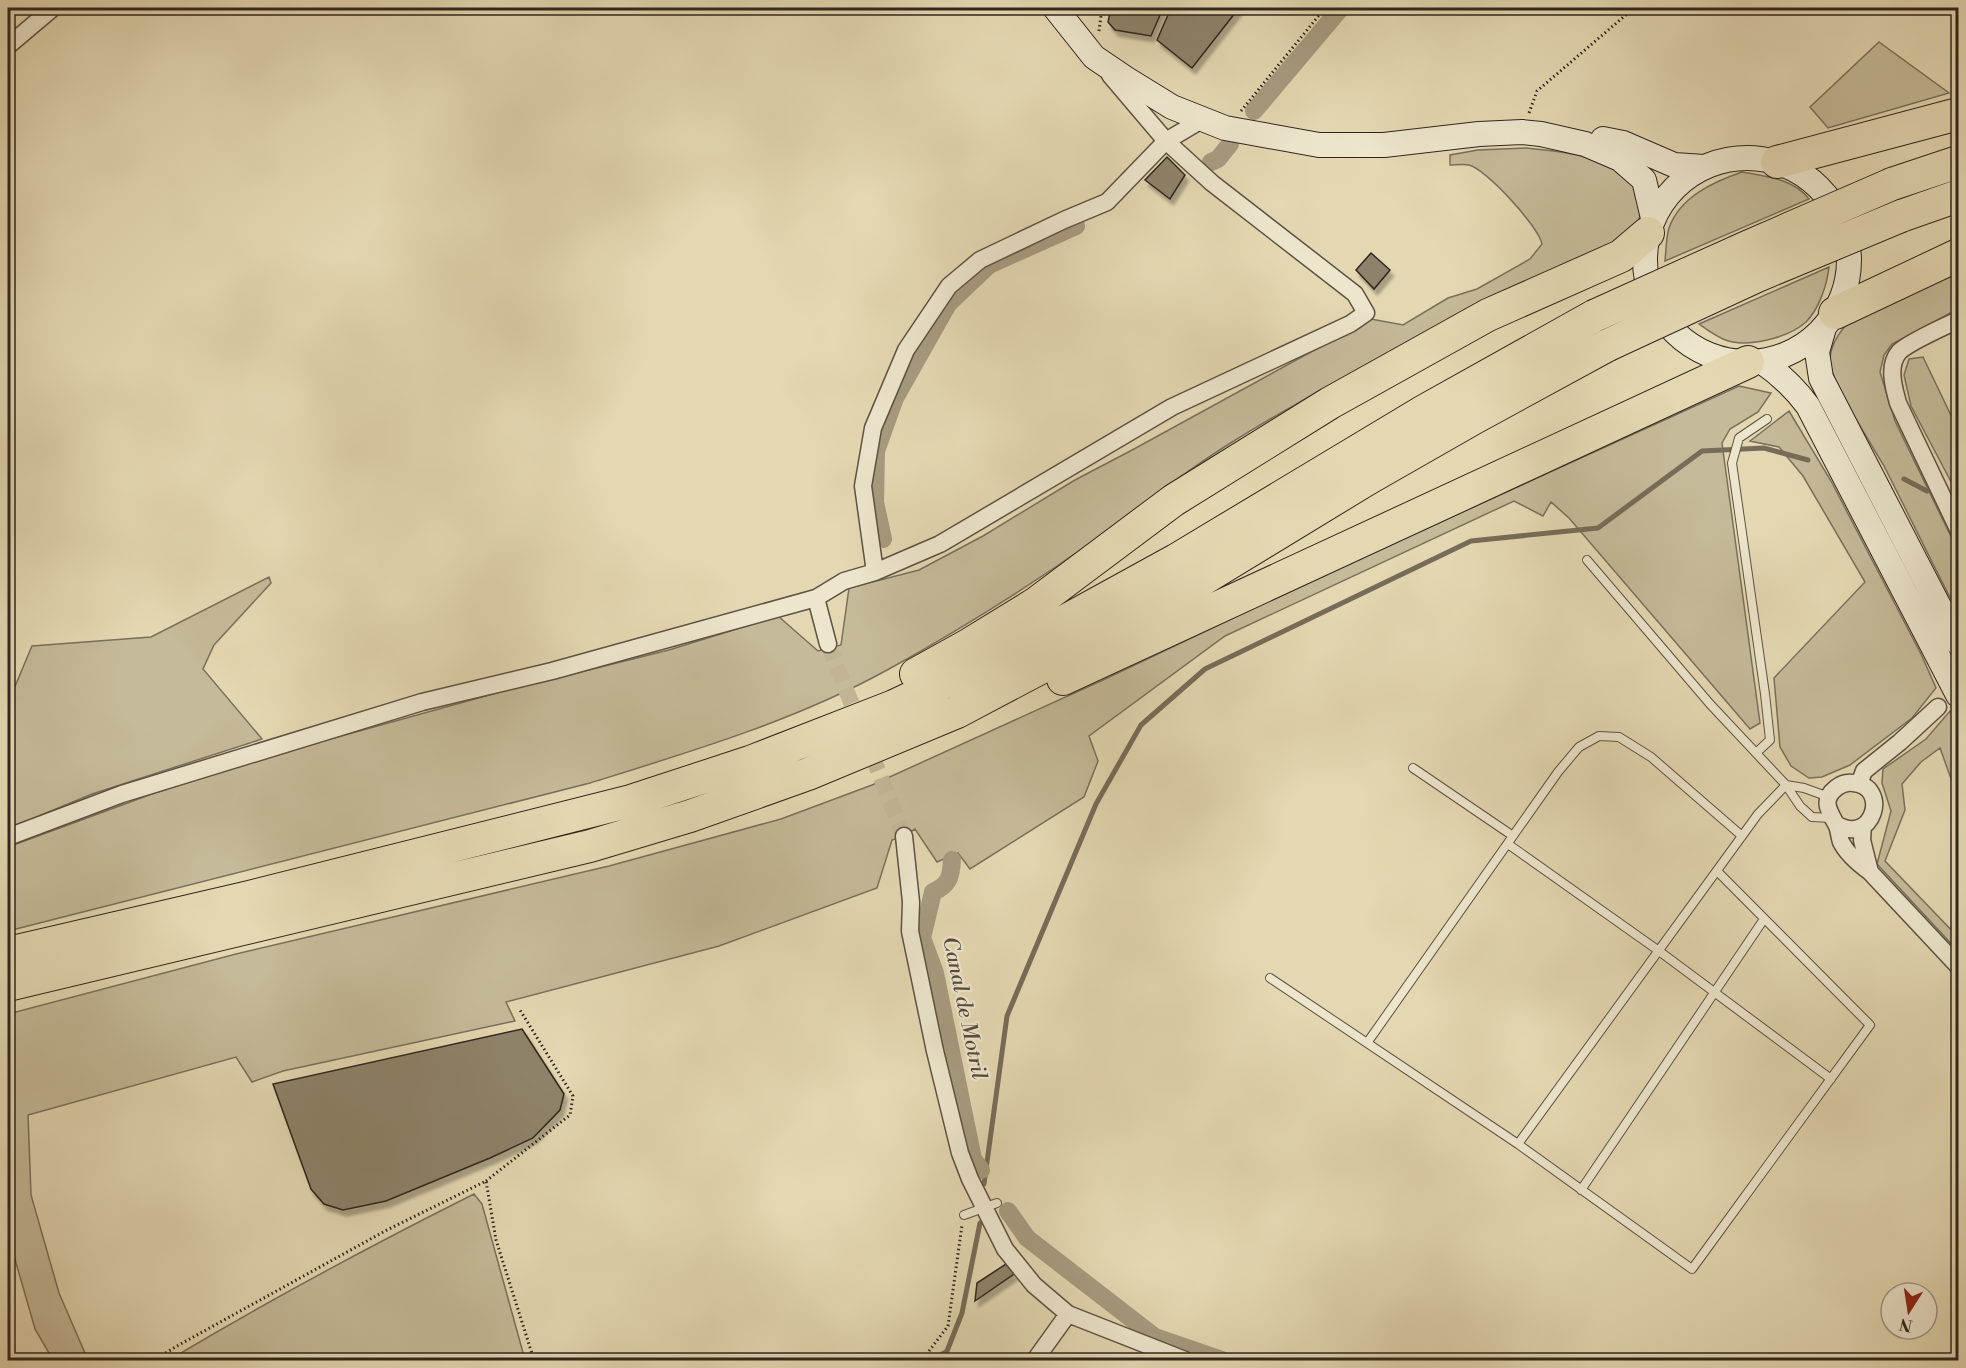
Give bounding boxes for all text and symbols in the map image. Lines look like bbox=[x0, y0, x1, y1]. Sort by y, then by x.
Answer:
water label: Canal de Motril bbox=[936, 934, 992, 1082]
north arrow bbox=[1879, 1281, 1939, 1341]
text: N bbox=[1897, 1314, 1914, 1336]

